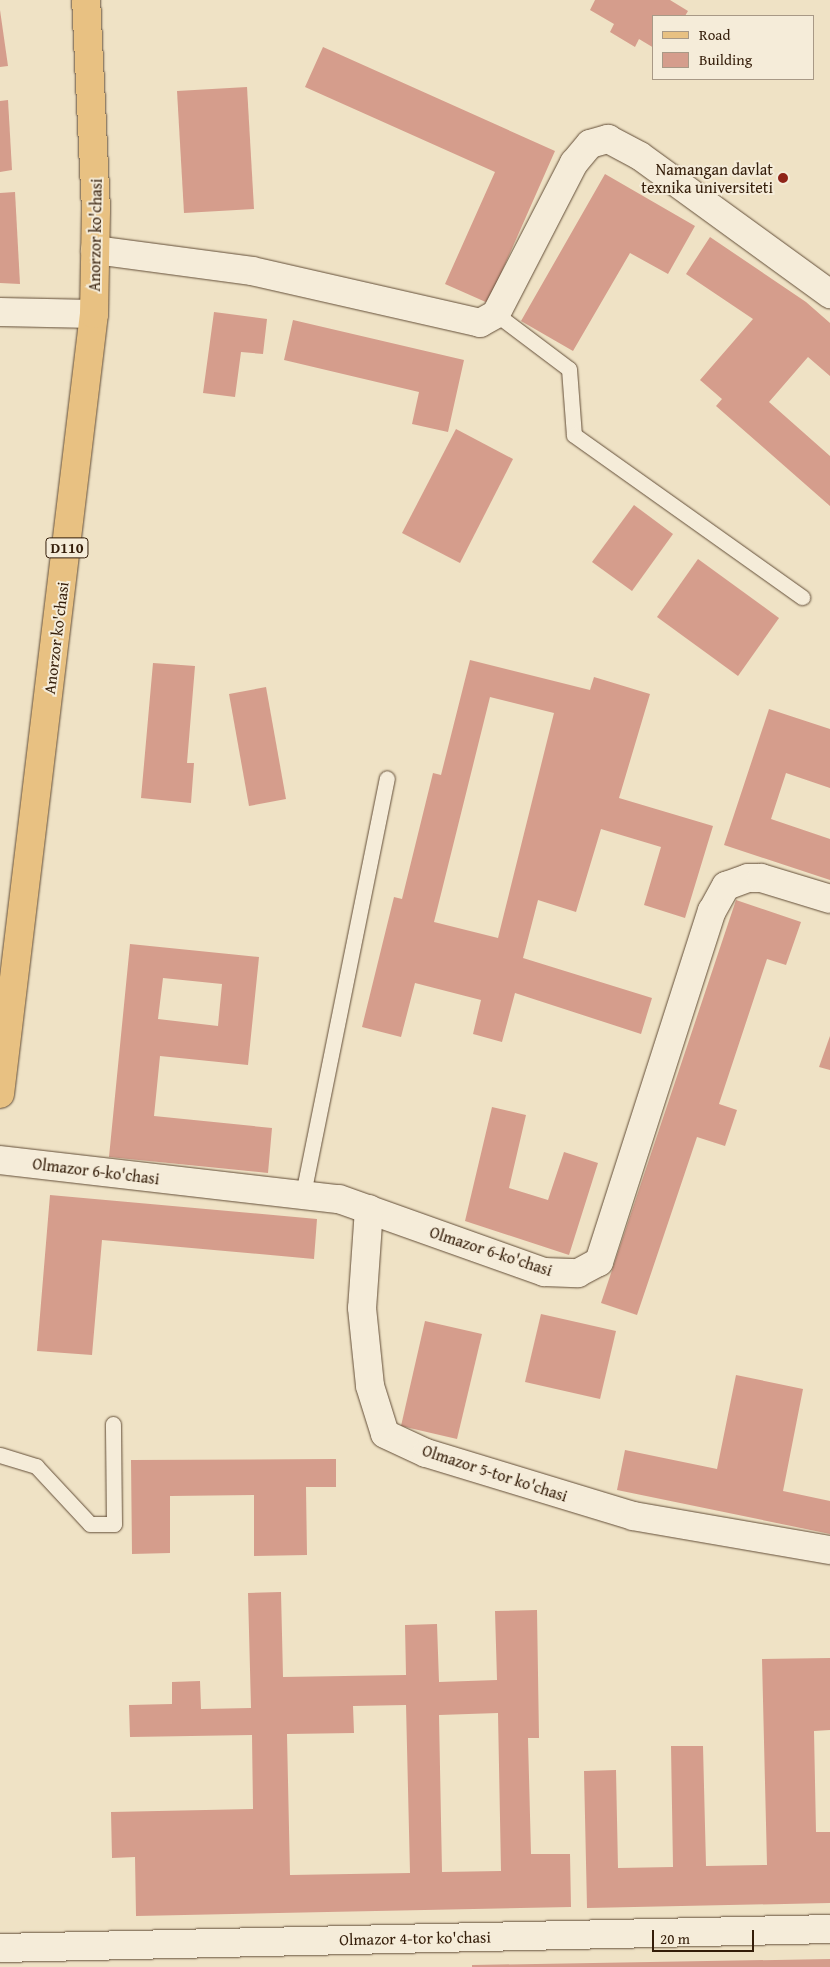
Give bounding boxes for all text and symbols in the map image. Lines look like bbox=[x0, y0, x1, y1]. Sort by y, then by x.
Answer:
legend bbox=[652, 15, 815, 80]
text: Road bbox=[699, 24, 730, 45]
text: Building bbox=[699, 49, 752, 70]
place label: Namangan davlat texnika universiteti bbox=[641, 159, 773, 197]
marker: Namangan davlat texnika universiteti bbox=[777, 172, 789, 184]
street label: Anorzor ko'chasi bbox=[84, 178, 106, 292]
road number: D110 bbox=[44, 536, 90, 560]
street label: Anorzor ko'chasi bbox=[40, 581, 72, 695]
street label: Olmazor 6-ko'chasi bbox=[31, 1154, 161, 1188]
street label: Olmazor 6-ko'chasi bbox=[427, 1222, 555, 1280]
street label: Olmazor 5-tor ko'chasi bbox=[420, 1440, 570, 1506]
scale bar bbox=[655, 1920, 758, 1952]
street label: Olmazor 4-tor ko'chasi bbox=[339, 1927, 491, 1949]
text: 20 m bbox=[660, 1928, 690, 1949]

